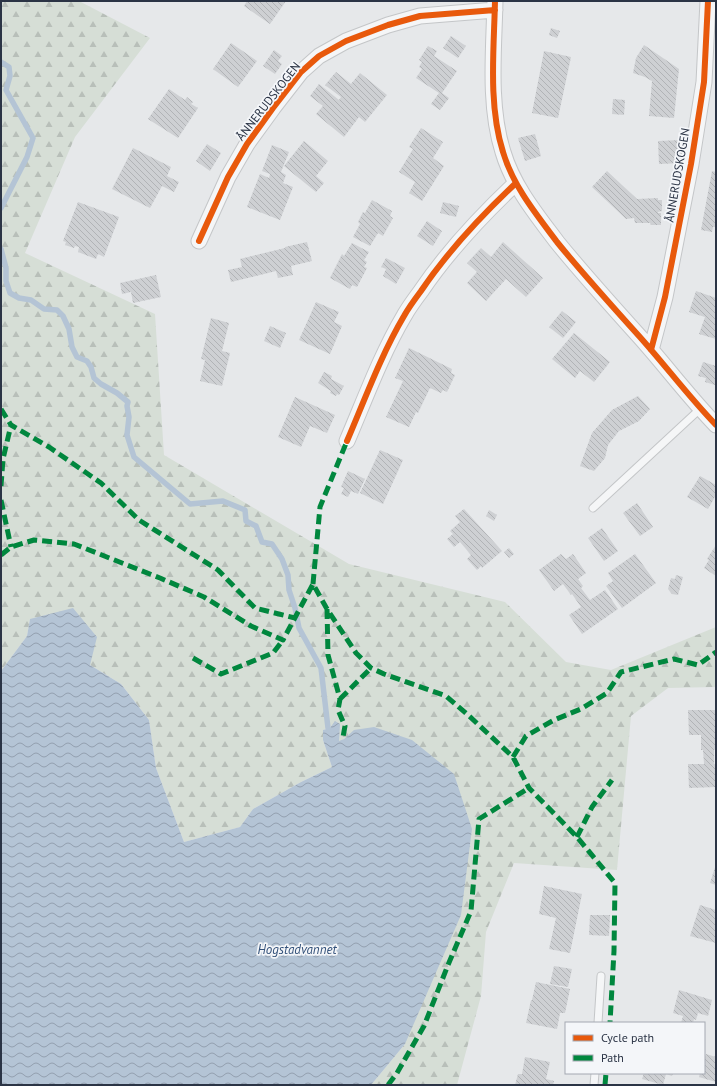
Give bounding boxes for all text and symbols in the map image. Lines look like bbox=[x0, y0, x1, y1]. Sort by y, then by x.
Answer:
street label: ÅNNERUDSKOGEN bbox=[233, 59, 303, 143]
street label: ÅNNERUDSKOGEN bbox=[661, 127, 693, 223]
water label: Hogstadvannet bbox=[257, 941, 337, 958]
legend bbox=[565, 1022, 705, 1074]
text: Cycle path bbox=[601, 1030, 654, 1045]
text: Path bbox=[601, 1050, 624, 1065]

